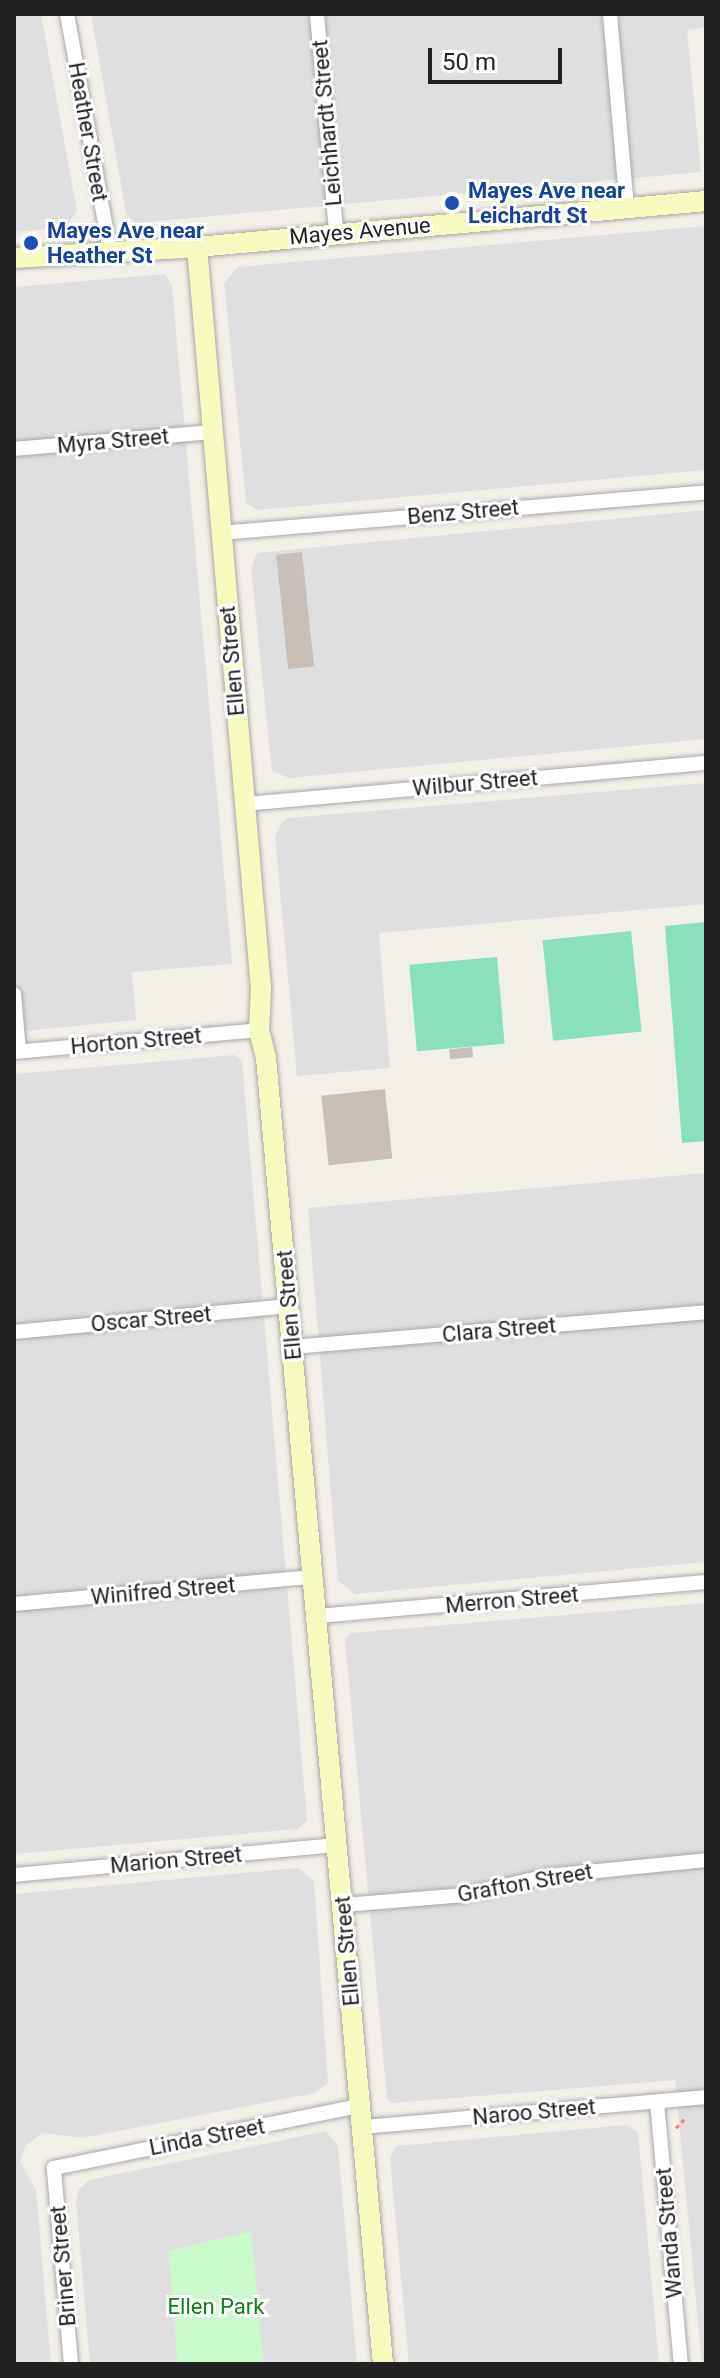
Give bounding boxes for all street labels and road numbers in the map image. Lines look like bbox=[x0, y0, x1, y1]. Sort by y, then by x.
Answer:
street label: Leichhardt Street bbox=[307, 39, 347, 207]
street label: Heather Street bbox=[63, 60, 113, 204]
street label: Mayes Avenue bbox=[288, 212, 432, 250]
street label: Myra Street bbox=[56, 423, 170, 459]
street label: Benz Street bbox=[406, 494, 520, 530]
street label: Ellen Street bbox=[214, 605, 250, 717]
street label: Wilbur Street bbox=[411, 764, 539, 802]
street label: Horton Street bbox=[69, 1022, 203, 1060]
street label: Ellen Street bbox=[271, 1249, 307, 1361]
street label: Oscar Street bbox=[90, 1301, 212, 1337]
street label: Clara Street bbox=[441, 1312, 557, 1348]
street label: Winifred Street bbox=[90, 1572, 236, 1610]
street label: Merron Street bbox=[444, 1581, 580, 1619]
street label: Marion Street bbox=[109, 1841, 243, 1879]
street label: Grafton Street bbox=[455, 1858, 595, 1908]
street label: Ellen Street bbox=[329, 1895, 365, 2007]
street label: Naroo Street bbox=[471, 2093, 597, 2131]
street label: Linda Street bbox=[147, 2113, 267, 2161]
street label: Wanda Street bbox=[650, 2167, 688, 2299]
street label: Briner Street bbox=[45, 2204, 81, 2328]

